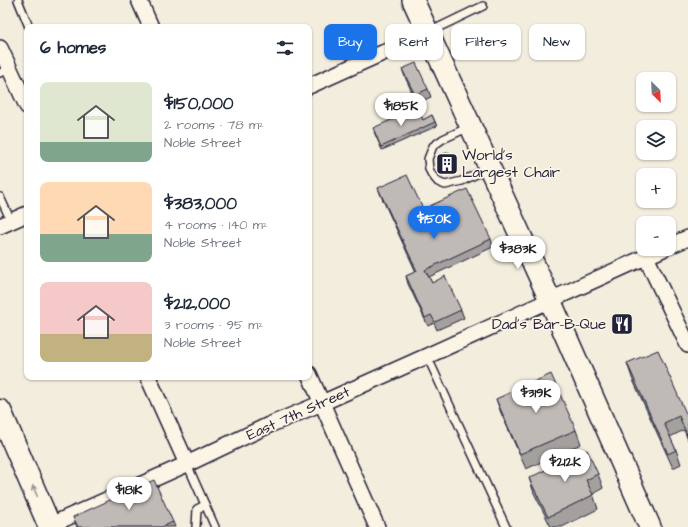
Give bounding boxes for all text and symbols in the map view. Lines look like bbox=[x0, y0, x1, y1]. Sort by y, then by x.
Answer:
chip: Buy bbox=[324, 24, 377, 60]
chip: Rent bbox=[385, 24, 443, 60]
chip: Filters bbox=[451, 24, 521, 60]
chip: New bbox=[529, 24, 585, 60]
text: 6 homes bbox=[40, 36, 106, 60]
icon: filters bbox=[274, 37, 296, 59]
north arrow bbox=[636, 72, 676, 112]
map controls bbox=[636, 72, 676, 256]
text: $150,000 bbox=[164, 92, 234, 116]
pin: $185K bbox=[373, 93, 429, 127]
text: $185K bbox=[384, 97, 418, 115]
icon: home bbox=[72, 98, 120, 146]
text: 2 rooms · 78 m² bbox=[164, 116, 264, 134]
button: layers bbox=[636, 120, 676, 160]
text: Noble Street bbox=[164, 134, 241, 152]
place label: World’s Largest Chair bbox=[462, 145, 560, 184]
building icon: World’s Largest Chair bbox=[434, 151, 460, 177]
button: + bbox=[636, 168, 676, 208]
text: $383,000 bbox=[164, 192, 237, 216]
icon: home bbox=[72, 198, 120, 246]
pin: $150K bbox=[406, 206, 462, 240]
text: $150K bbox=[417, 210, 451, 228]
text: 4 rooms · 140 m² bbox=[164, 216, 268, 234]
button: − bbox=[636, 216, 676, 256]
text: Noble Street bbox=[164, 234, 241, 252]
pin: $383K bbox=[490, 236, 546, 270]
text: $383K bbox=[500, 240, 536, 258]
text: $212,000 bbox=[164, 292, 230, 316]
icon: home bbox=[72, 298, 120, 346]
restaurant icon: Dad's Bar-B-Que bbox=[609, 311, 635, 337]
place label: Dad's Bar-B-Que bbox=[492, 314, 606, 335]
text: 3 rooms · 95 m² bbox=[164, 316, 263, 334]
text: Noble Street bbox=[164, 334, 241, 352]
pin: $319K bbox=[508, 380, 564, 414]
street label: East 7th Street bbox=[243, 381, 353, 446]
text: $319K bbox=[521, 384, 551, 402]
pin: $212K bbox=[537, 449, 593, 483]
text: $212K bbox=[549, 453, 581, 471]
pin: $181K bbox=[101, 477, 157, 511]
text: $181K bbox=[116, 481, 142, 499]
one-way arrow bbox=[31, 486, 38, 498]

